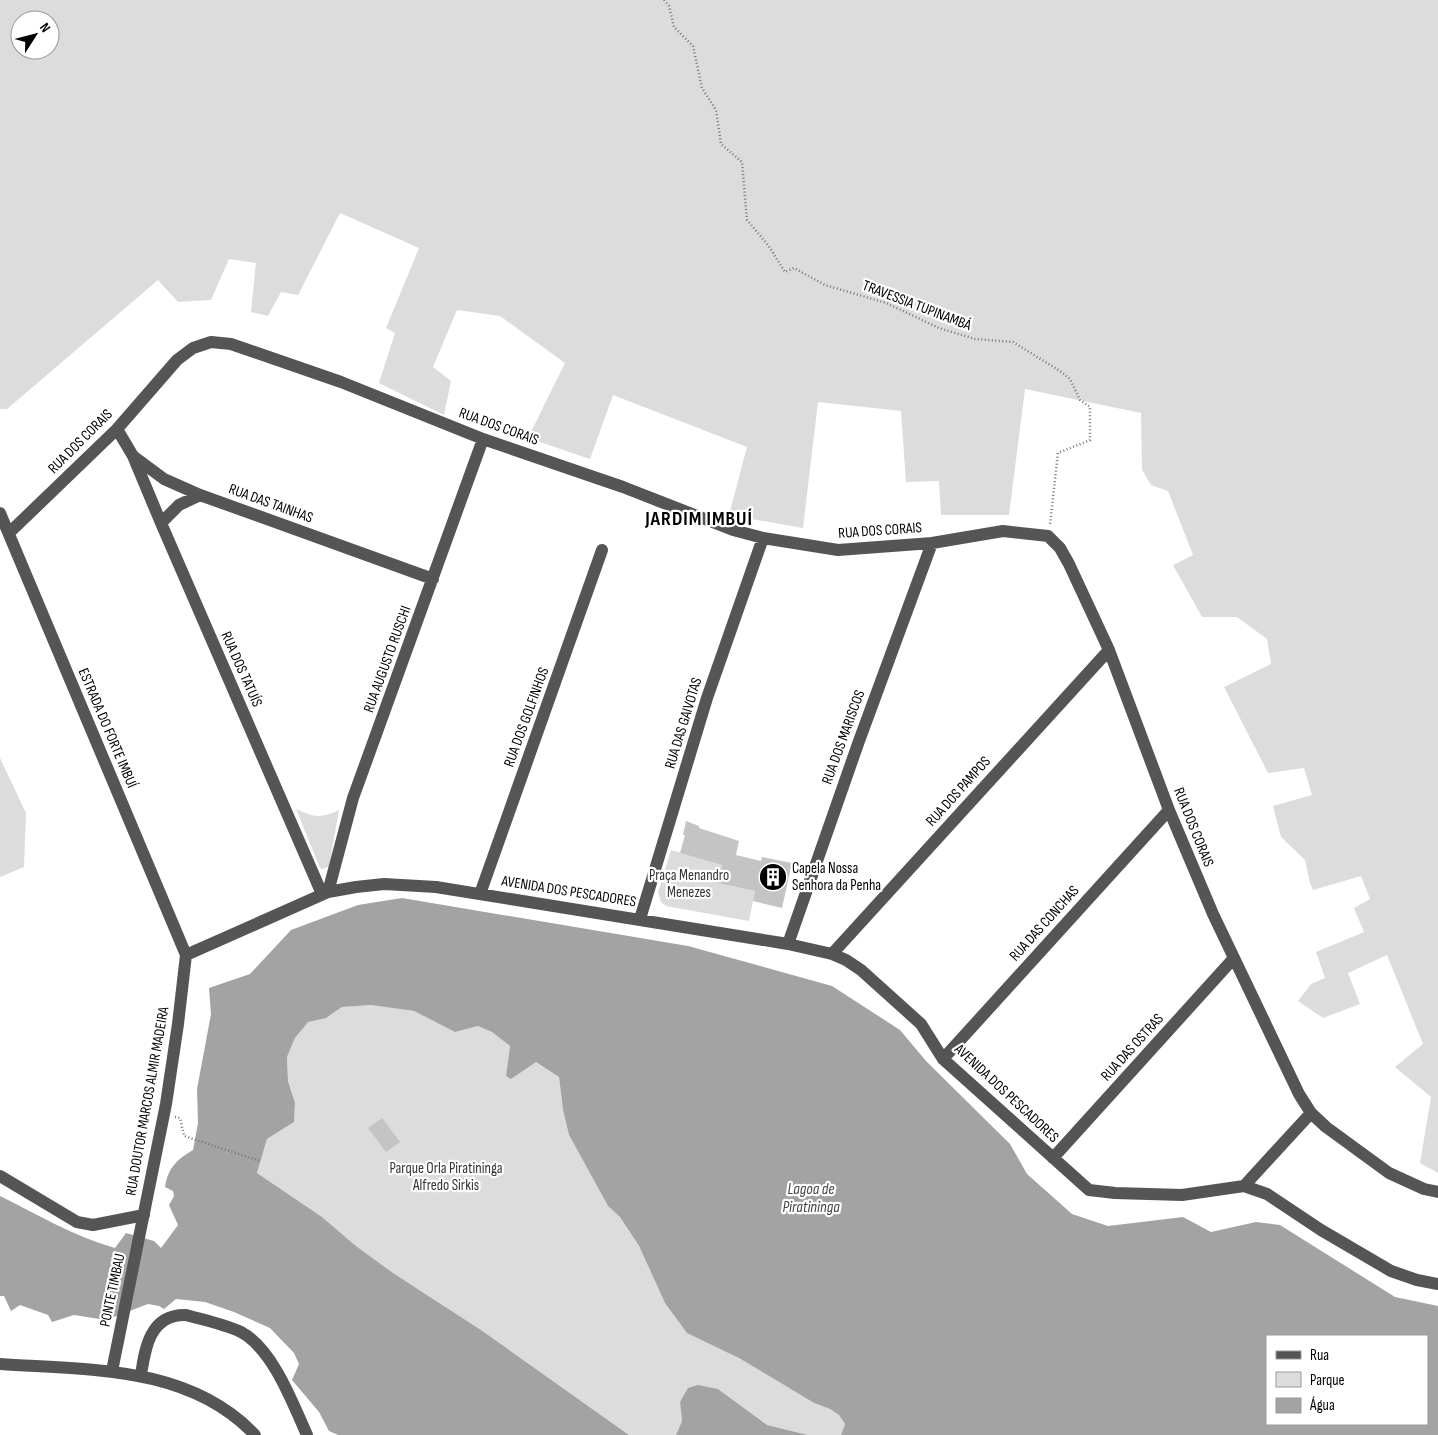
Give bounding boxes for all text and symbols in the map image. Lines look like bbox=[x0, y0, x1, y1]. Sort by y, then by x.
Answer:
north arrow bbox=[10, 10, 60, 60]
text: N bbox=[36, 20, 54, 36]
street label: TRAVESSIA TUPINAMBÁ bbox=[860, 276, 975, 335]
street label: RUA DOS CORAIS bbox=[456, 403, 541, 450]
street label: RUA DOS CORAIS bbox=[44, 405, 117, 478]
street label: RUA DAS TAINHAS bbox=[226, 479, 316, 528]
district label: JARDIM IMBUÍ bbox=[644, 507, 753, 531]
street label: RUA DOS CORAIS bbox=[838, 518, 922, 543]
street label: RUA AUGUSTO RUSCHI bbox=[359, 603, 416, 715]
street label: RUA DOS TATUÍS bbox=[216, 628, 267, 710]
street label: ESTRADA DO FORTE IMBUÍ bbox=[74, 665, 141, 791]
street label: RUA DOS GOLFINHOS bbox=[500, 665, 553, 770]
street label: RUA DAS GAIVOTAS bbox=[661, 675, 706, 771]
street label: RUA DOS MARISCOS bbox=[818, 687, 869, 787]
street label: RUA DOS PAMPOS bbox=[922, 752, 995, 830]
street label: RUA DOS CORAIS bbox=[1169, 785, 1218, 870]
place label: Capela Nossa Senhora da Penha bbox=[792, 859, 881, 895]
building icon: Capela Nossa Senhora da Penha bbox=[758, 862, 788, 892]
park label: Praça Menandro Menezes bbox=[649, 866, 729, 902]
street label: AVENIDA DOS PESCADORES bbox=[499, 871, 638, 912]
street label: RUA DAS CONCHAS bbox=[1005, 882, 1083, 965]
street label: RUA DOUTOR MARCOS ALMIR MADEIRA bbox=[122, 1005, 174, 1197]
street label: RUA DAS OSTRAS bbox=[1097, 1009, 1168, 1085]
street label: AVENIDA DOS PESCADORES bbox=[950, 1039, 1063, 1147]
park label: Parque Orla Piratininga Alfredo Sirkis bbox=[389, 1159, 503, 1195]
water label: Lagoa de Piratininga bbox=[782, 1180, 840, 1217]
street label: PONTE TIMBAU bbox=[95, 1252, 130, 1328]
legend bbox=[1266, 1335, 1428, 1425]
text: Rua bbox=[1310, 1346, 1329, 1365]
text: Parque bbox=[1310, 1371, 1345, 1390]
text: Água bbox=[1309, 1396, 1335, 1415]

